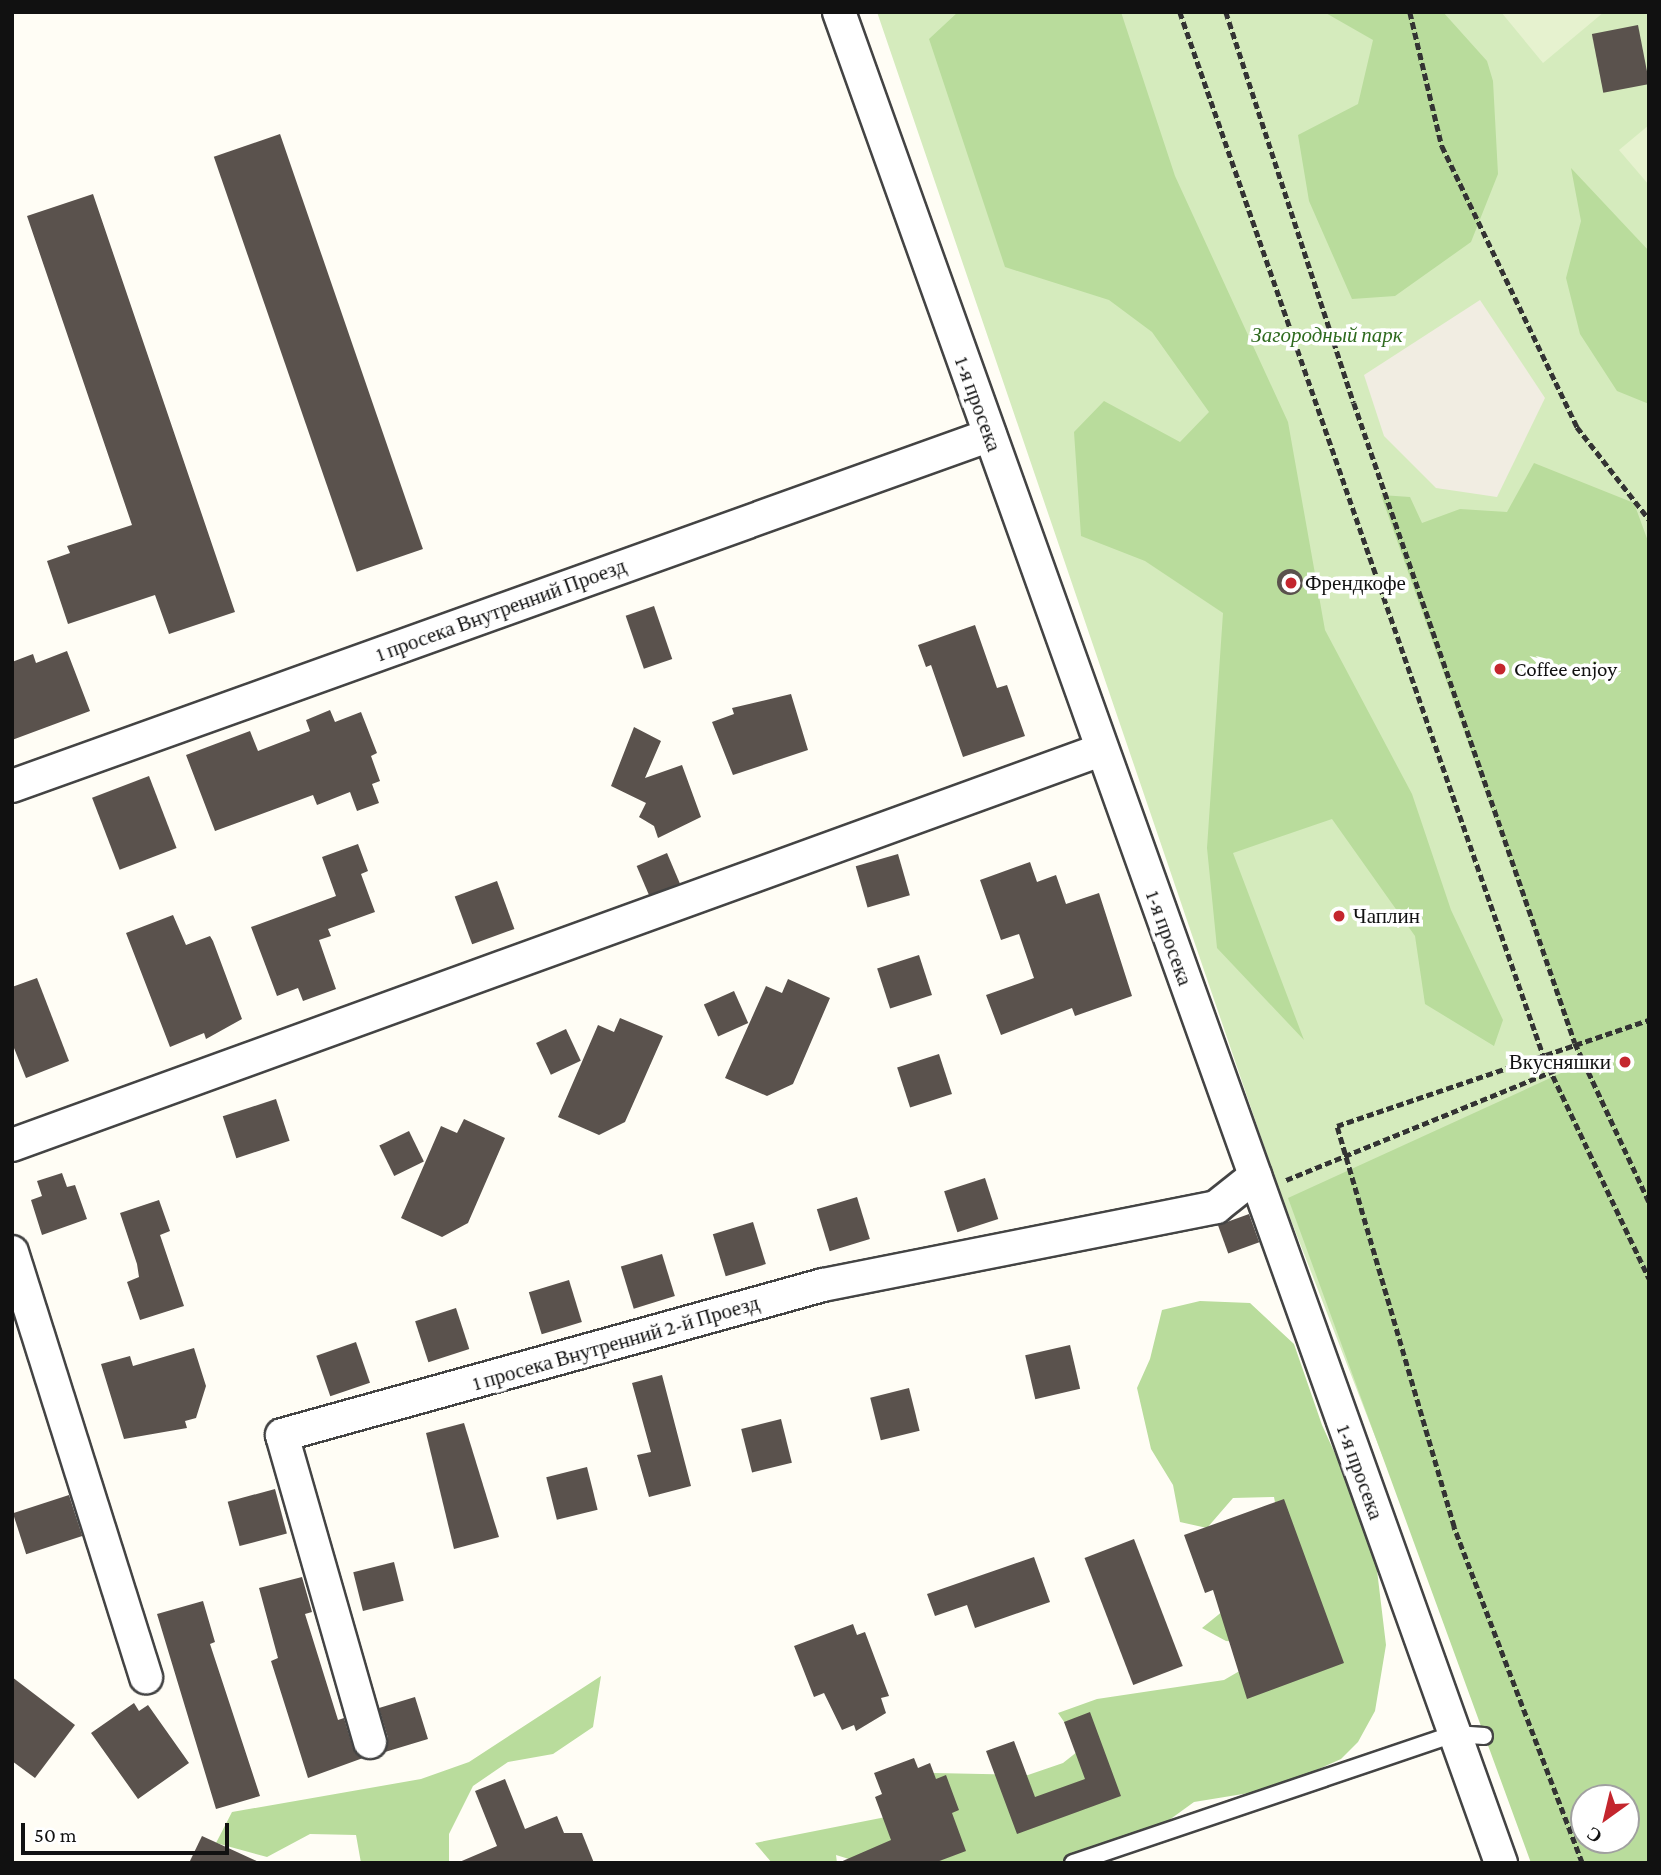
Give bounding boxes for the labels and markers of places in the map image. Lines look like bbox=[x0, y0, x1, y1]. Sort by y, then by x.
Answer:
place label: Френдкофе bbox=[1305, 570, 1406, 596]
marker: Френдкофе bbox=[1283, 575, 1299, 591]
place label: Coffee enjoy bbox=[1514, 656, 1617, 682]
marker: Coffee enjoy bbox=[1492, 661, 1508, 677]
place label: Чаплин bbox=[1353, 903, 1420, 929]
marker: Чаплин bbox=[1331, 908, 1347, 924]
place label: Вкусняшки bbox=[1509, 1049, 1611, 1075]
marker: Вкусняшки bbox=[1617, 1054, 1633, 1070]

